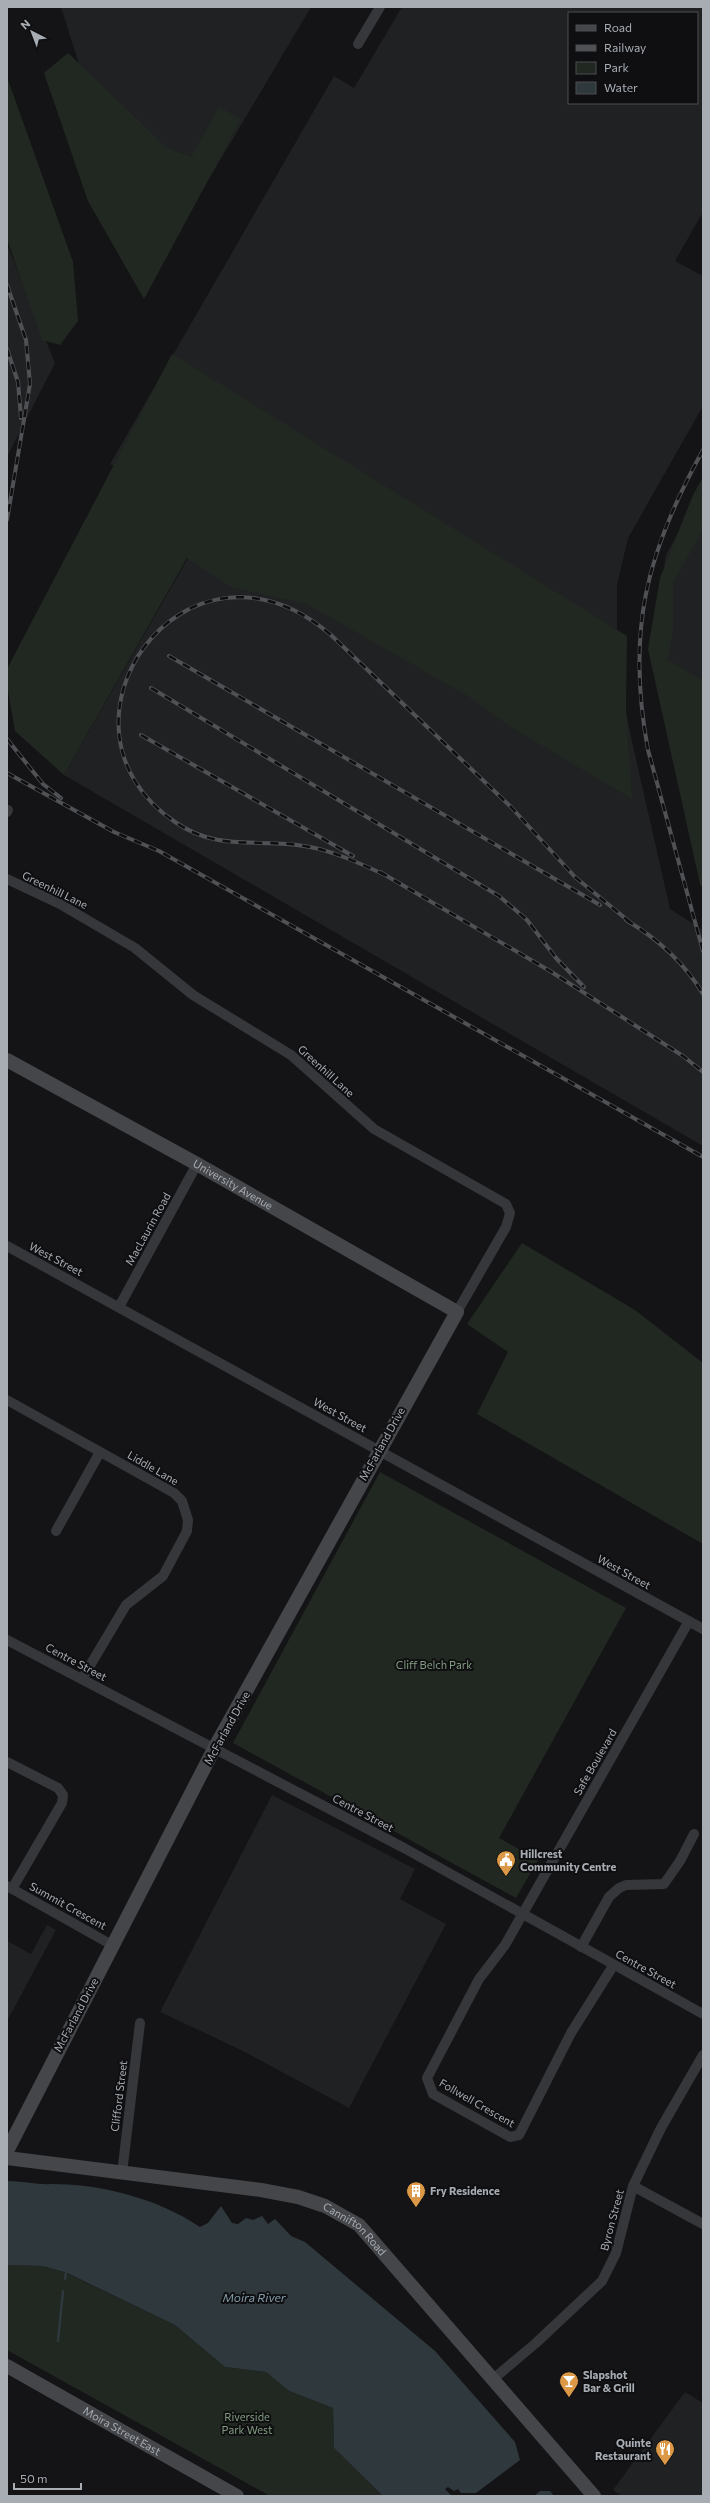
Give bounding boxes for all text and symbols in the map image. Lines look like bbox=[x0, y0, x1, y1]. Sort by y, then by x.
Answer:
north arrow bbox=[12, 12, 52, 52]
legend bbox=[568, 12, 698, 104]
text: N bbox=[18, 17, 32, 32]
text: Road bbox=[604, 20, 632, 34]
text: Railway bbox=[604, 40, 646, 54]
text: Park bbox=[604, 60, 630, 74]
text: Water bbox=[604, 80, 638, 94]
street label: Greenhill Lane bbox=[20, 868, 90, 911]
street label: Greenhill Lane bbox=[296, 1042, 357, 1099]
street label: University Avenue bbox=[191, 1156, 276, 1212]
street label: MacLaurin Road bbox=[122, 1190, 173, 1267]
street label: West Street bbox=[27, 1239, 86, 1278]
street label: West Street bbox=[311, 1395, 370, 1435]
street label: McFarland Drive bbox=[356, 1405, 407, 1483]
street label: Liddle Lane bbox=[125, 1448, 181, 1487]
street label: West Street bbox=[595, 1552, 654, 1592]
street label: Centre Street bbox=[43, 1640, 109, 1683]
park label: Cliff Belch Park bbox=[396, 1658, 472, 1671]
street label: McFarland Drive bbox=[201, 1689, 252, 1767]
street label: Safe Boulevard bbox=[570, 1726, 619, 1797]
street label: Centre Street bbox=[330, 1791, 396, 1834]
place label: Hillcrest Community Centre bbox=[520, 1847, 616, 1873]
public building icon: Hillcrest Community Centre bbox=[495, 1849, 517, 1877]
street label: Summit Crescent bbox=[28, 1879, 109, 1932]
street label: Centre Street bbox=[614, 1947, 679, 1991]
street label: McFarland Drive bbox=[51, 1975, 101, 2054]
street label: Clifford Street bbox=[108, 2059, 129, 2132]
street label: Follwell Crescent bbox=[437, 2076, 518, 2130]
building icon: Fry Residence bbox=[405, 2180, 427, 2208]
place label: Fry Residence bbox=[430, 2184, 500, 2197]
street label: Byron Street bbox=[597, 2187, 626, 2252]
street label: Cannifton Road bbox=[321, 2199, 389, 2258]
water label: Moira River bbox=[222, 2290, 287, 2304]
place label: Slapshot Bar & Grill bbox=[583, 2368, 635, 2394]
bar icon: Slapshot Bar & Grill bbox=[558, 2370, 580, 2398]
street label: Moira Street East bbox=[81, 2403, 164, 2458]
park label: Riverside Park West bbox=[222, 2410, 273, 2436]
place label: Quinte Restaurant bbox=[595, 2436, 651, 2462]
restaurant icon: Quinte Restaurant bbox=[654, 2438, 676, 2466]
scale bar bbox=[14, 2465, 81, 2491]
text: 50 m bbox=[20, 2471, 48, 2485]

